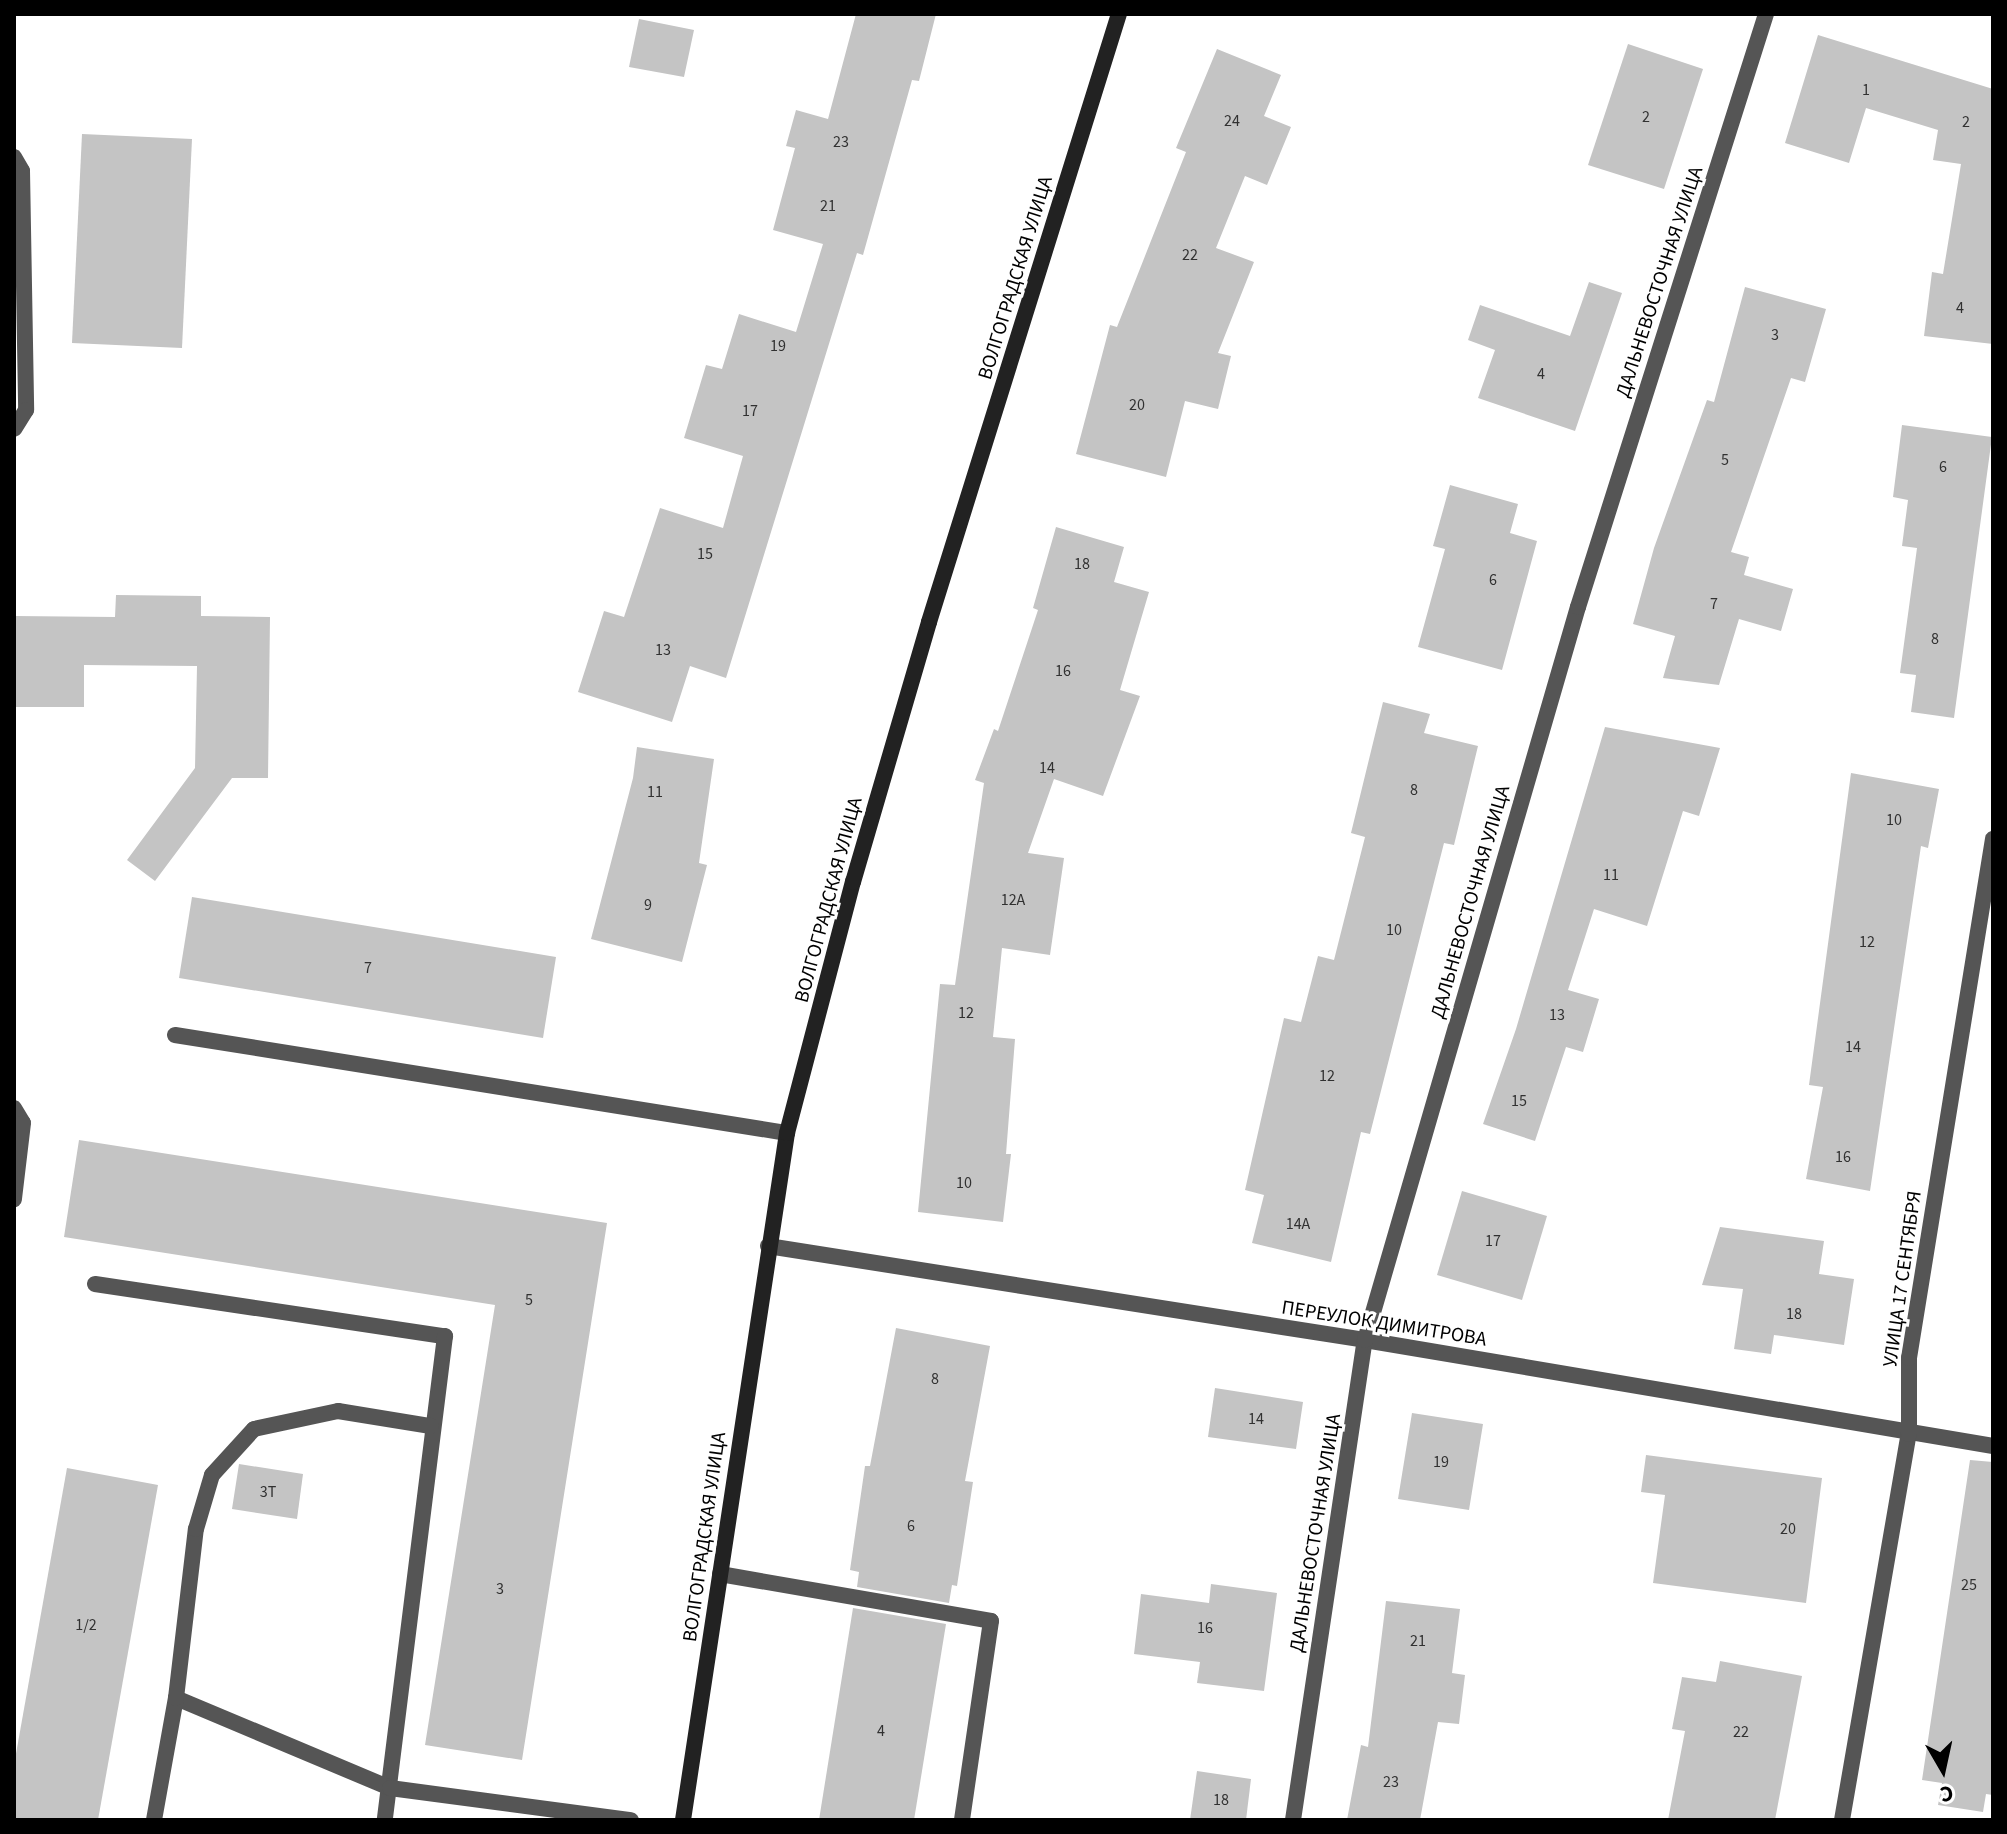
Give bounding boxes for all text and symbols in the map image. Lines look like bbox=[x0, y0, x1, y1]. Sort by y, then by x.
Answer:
house number: 1 bbox=[1862, 80, 1870, 100]
house number: 2 bbox=[1642, 107, 1650, 127]
house number: 24 bbox=[1224, 111, 1240, 131]
house number: 2 bbox=[1962, 112, 1970, 132]
house number: 23 bbox=[833, 132, 849, 152]
street label: ДАЛЬНЕВОСТОЧНАЯ УЛИЦА bbox=[1611, 164, 1709, 400]
street label: ВОЛГОГРАДСКАЯ УЛИЦА bbox=[974, 173, 1058, 383]
house number: 21 bbox=[820, 196, 836, 216]
house number: 22 bbox=[1182, 245, 1198, 265]
house number: 4 bbox=[1956, 298, 1964, 318]
house number: 3 bbox=[1771, 325, 1779, 345]
house number: 19 bbox=[770, 336, 786, 356]
house number: 4 bbox=[1537, 364, 1545, 384]
house number: 20 bbox=[1129, 395, 1145, 415]
house number: 17 bbox=[742, 401, 758, 421]
house number: 5 bbox=[1721, 450, 1729, 470]
house number: 6 bbox=[1939, 457, 1947, 477]
house number: 15 bbox=[697, 544, 713, 564]
house number: 18 bbox=[1074, 554, 1090, 574]
house number: 6 bbox=[1489, 570, 1497, 590]
house number: 7 bbox=[1710, 594, 1718, 614]
house number: 8 bbox=[1931, 629, 1939, 649]
house number: 13 bbox=[655, 640, 671, 660]
house number: 16 bbox=[1055, 661, 1071, 681]
house number: 14 bbox=[1039, 758, 1055, 778]
house number: 8 bbox=[1410, 780, 1418, 800]
house number: 11 bbox=[647, 782, 663, 802]
street label: ДАЛЬНЕВОСТОЧНАЯ УЛИЦА bbox=[1426, 783, 1516, 1021]
street label: ВОЛГОГРАДСКАЯ УЛИЦА bbox=[790, 795, 868, 1005]
house number: 10 bbox=[1886, 810, 1902, 830]
house number: 11 bbox=[1603, 865, 1619, 885]
house number: 12А bbox=[1001, 890, 1025, 910]
house number: 9 bbox=[644, 895, 652, 915]
house number: 10 bbox=[1386, 920, 1402, 940]
house number: 12 bbox=[1859, 932, 1875, 952]
house number: 7 bbox=[364, 958, 372, 978]
house number: 12 bbox=[958, 1003, 974, 1023]
house number: 13 bbox=[1549, 1005, 1565, 1025]
house number: 14 bbox=[1845, 1037, 1861, 1057]
house number: 12 bbox=[1319, 1066, 1335, 1086]
house number: 15 bbox=[1511, 1091, 1527, 1111]
house number: 16 bbox=[1835, 1147, 1851, 1167]
house number: 10 bbox=[956, 1173, 972, 1193]
street label: УЛИЦА 17 СЕНТЯБРЯ bbox=[1879, 1189, 1927, 1369]
house number: 14А bbox=[1286, 1214, 1310, 1234]
house number: 17 bbox=[1485, 1231, 1501, 1251]
house number: 5 bbox=[525, 1290, 533, 1310]
street label: ПЕРЕУЛОК ДИМИТРОВА bbox=[1280, 1296, 1488, 1352]
house number: 18 bbox=[1786, 1304, 1802, 1324]
house number: 8 bbox=[931, 1369, 939, 1389]
house number: 14 bbox=[1248, 1409, 1264, 1429]
street label: ДАЛЬНЕВОСТОЧНАЯ УЛИЦА bbox=[1285, 1412, 1347, 1654]
street label: ВОЛГОГРАДСКАЯ УЛИЦА bbox=[678, 1431, 732, 1643]
house number: 19 bbox=[1433, 1452, 1449, 1472]
house number: 3Т bbox=[260, 1482, 276, 1502]
house number: 6 bbox=[907, 1516, 915, 1536]
house number: 20 bbox=[1780, 1519, 1796, 1539]
house number: 25 bbox=[1961, 1575, 1977, 1595]
house number: 3 bbox=[496, 1579, 504, 1599]
house number: 1/2 bbox=[75, 1615, 97, 1635]
house number: 16 bbox=[1197, 1618, 1213, 1638]
house number: 21 bbox=[1410, 1631, 1426, 1651]
house number: 4 bbox=[877, 1721, 885, 1741]
house number: 22 bbox=[1733, 1722, 1749, 1742]
north arrow bbox=[1903, 1730, 1983, 1810]
house number: 23 bbox=[1383, 1772, 1399, 1792]
text: С bbox=[1938, 1777, 1956, 1811]
house number: 18 bbox=[1213, 1790, 1229, 1810]

